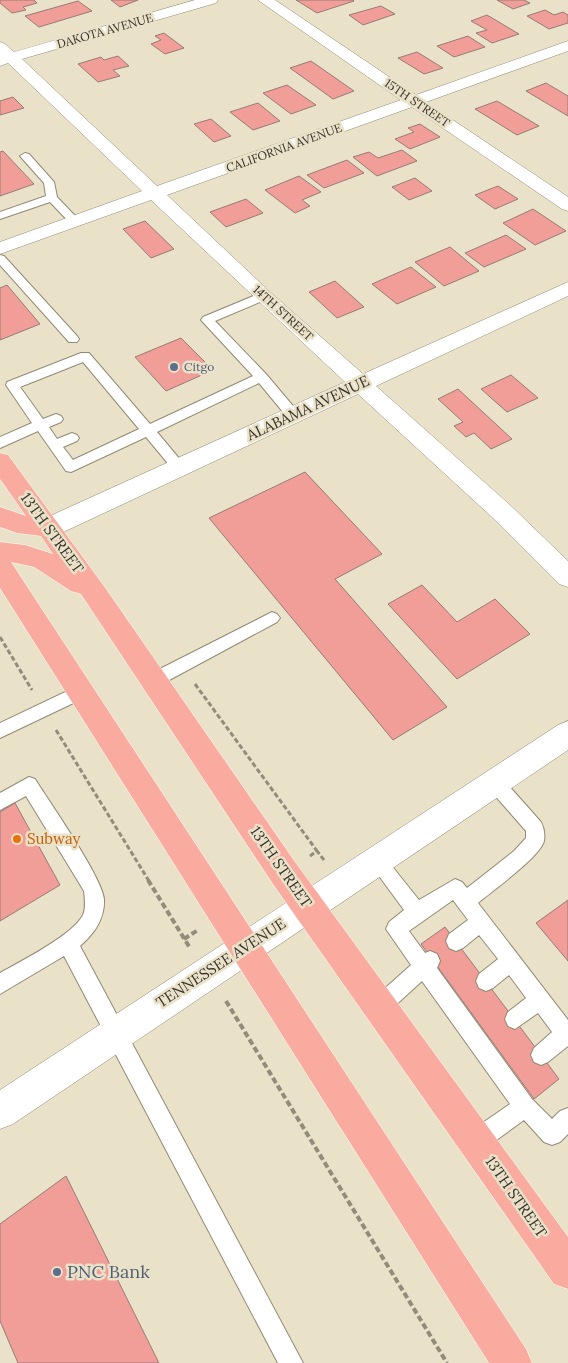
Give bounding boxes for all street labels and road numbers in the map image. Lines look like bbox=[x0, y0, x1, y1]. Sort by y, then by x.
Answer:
street label: DAKOTA AVENUE bbox=[55, 10, 155, 51]
street label: 15TH STREET bbox=[382, 75, 453, 130]
street label: CALIFORNIA AVENUE bbox=[224, 120, 344, 175]
street label: 14TH STREET bbox=[250, 282, 317, 344]
street label: ALABAMA AVENUE bbox=[243, 371, 372, 445]
street label: 13TH STREET bbox=[17, 489, 88, 577]
street label: 13TH STREET bbox=[246, 822, 317, 911]
street label: TENNESSEE AVENUE bbox=[152, 914, 289, 1012]
street label: 13TH STREET bbox=[481, 1152, 552, 1241]

